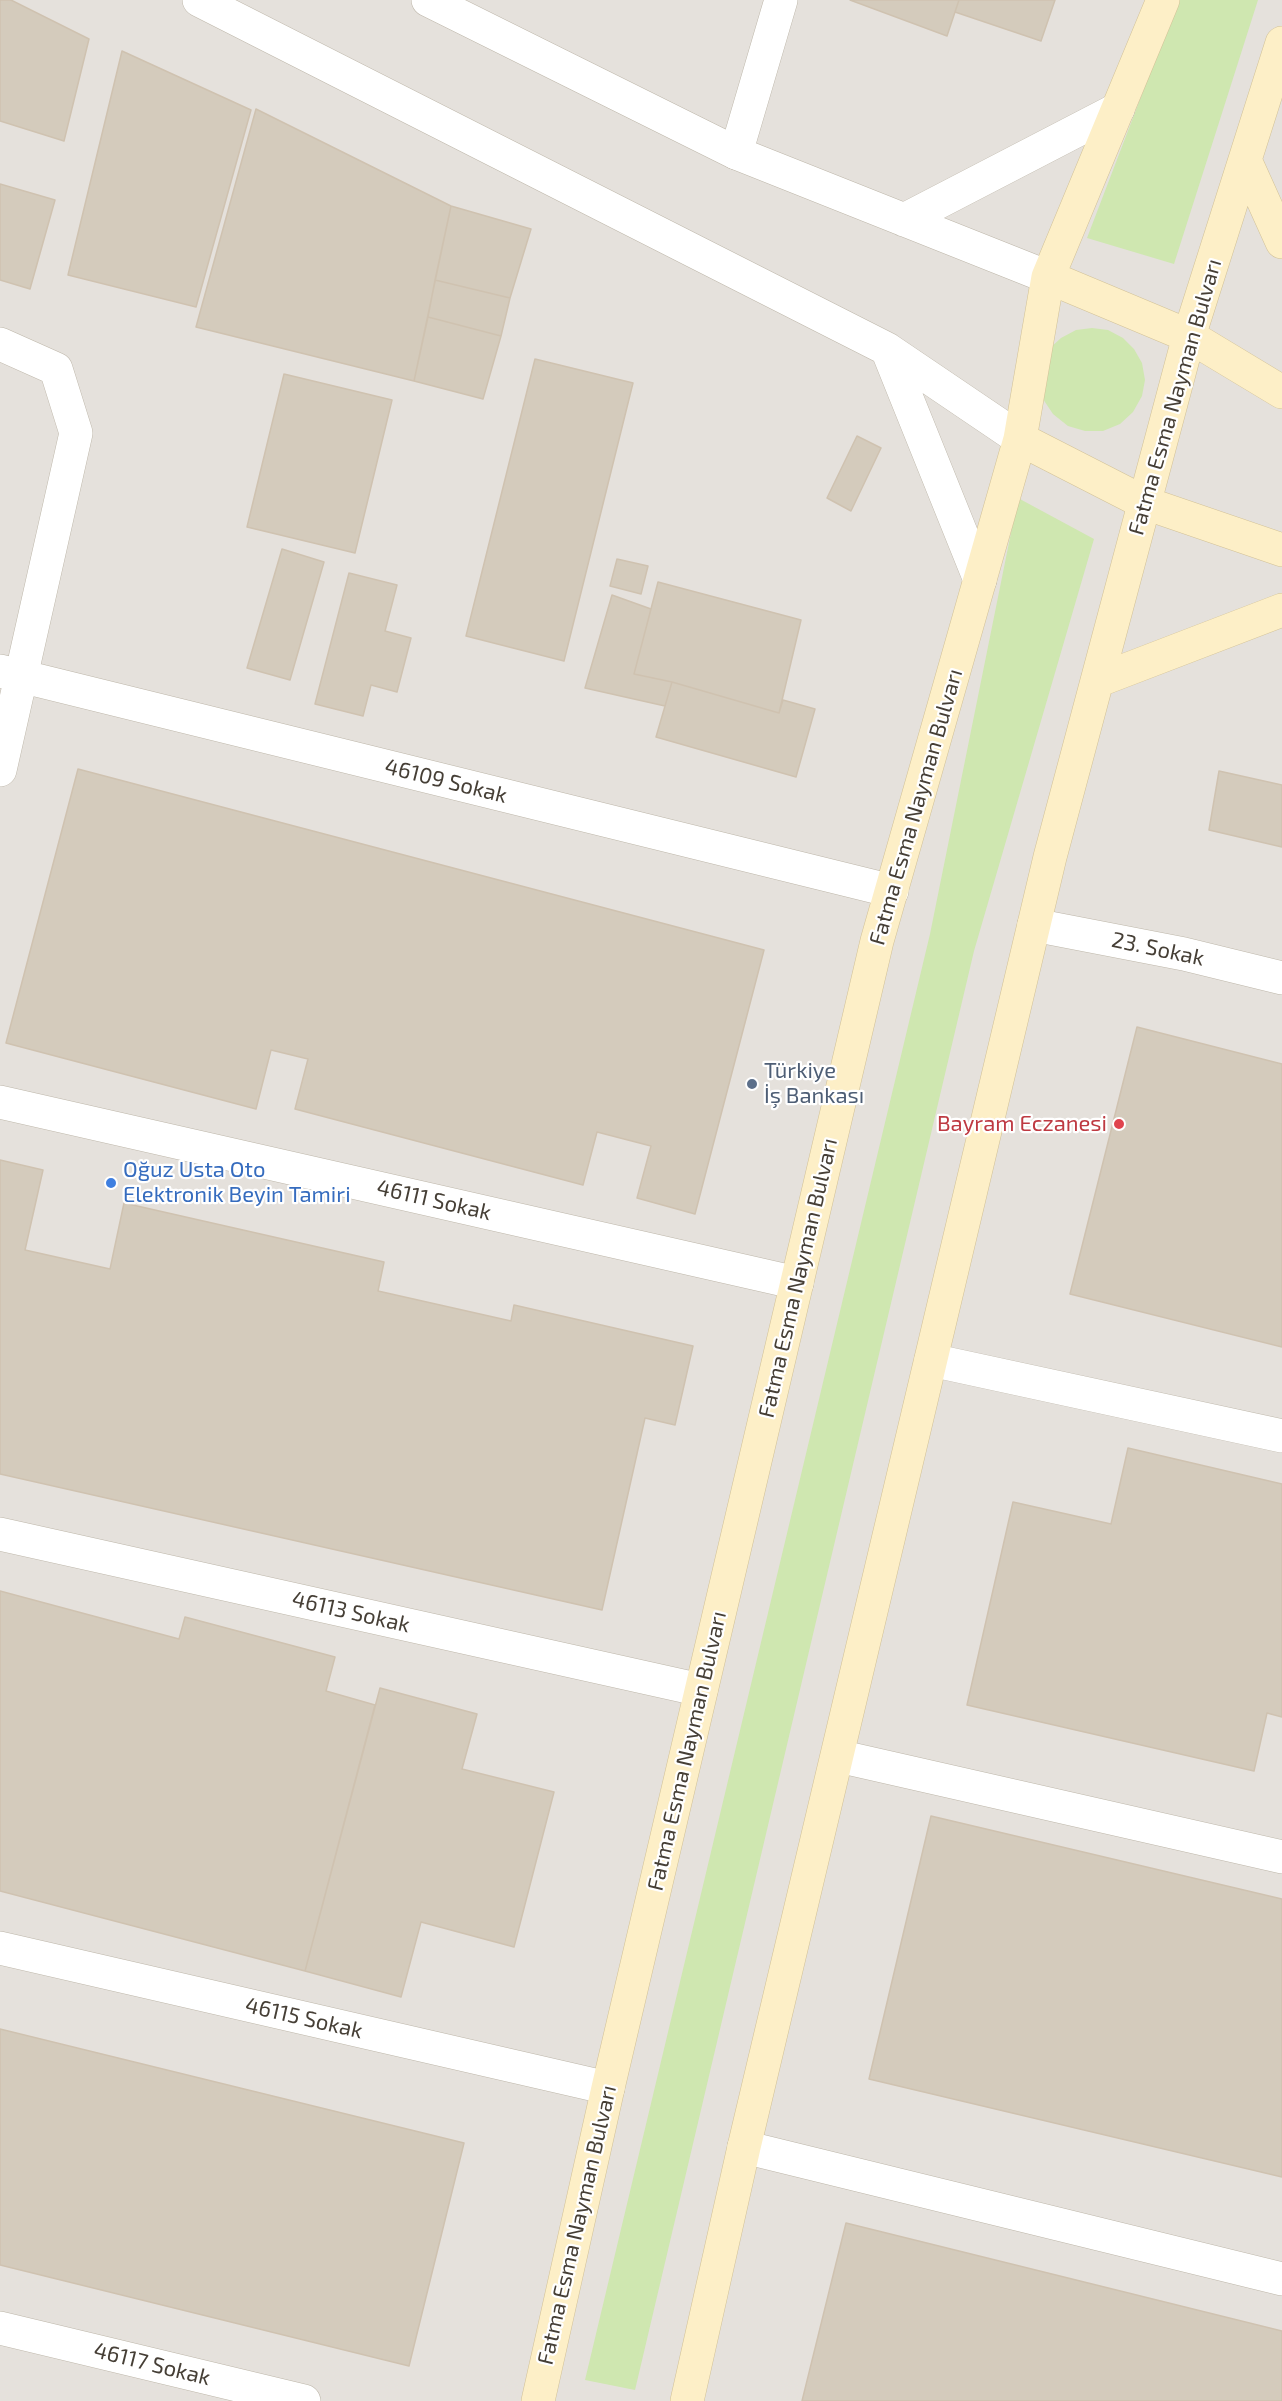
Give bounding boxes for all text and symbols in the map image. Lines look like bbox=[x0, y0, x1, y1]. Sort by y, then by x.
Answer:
street label: Fatma Esma Nayman Bulvarı bbox=[1123, 256, 1227, 538]
street label: Fatma Esma Nayman Bulvarı bbox=[864, 666, 968, 948]
street label: 46109 Sokak bbox=[382, 753, 510, 809]
street label: 23. Sokak bbox=[1109, 926, 1207, 972]
place label: Türkiye İş Bankası bbox=[764, 1058, 864, 1110]
marker: Türkiye İş Bankası bbox=[745, 1077, 759, 1091]
place label: Bayram Eczanesi bbox=[937, 1111, 1107, 1137]
marker: Bayram Eczanesi bbox=[1112, 1117, 1126, 1131]
street label: Fatma Esma Nayman Bulvarı bbox=[753, 1136, 843, 1420]
place label: Oğuz Usta Oto Elektronik Beyin Tamiri bbox=[123, 1157, 351, 1208]
street label: 46111 Sokak bbox=[374, 1174, 494, 1226]
marker: Oğuz Usta Oto Elektronik Beyin Tamiri bbox=[104, 1176, 118, 1190]
street label: 46113 Sokak bbox=[290, 1586, 412, 1638]
street label: Fatma Esma Nayman Bulvarı bbox=[642, 1609, 732, 1893]
street label: 46115 Sokak bbox=[243, 1992, 365, 2044]
street label: Fatma Esma Nayman Bulvarı bbox=[532, 2083, 622, 2367]
street label: 46117 Sokak bbox=[91, 2337, 213, 2391]

